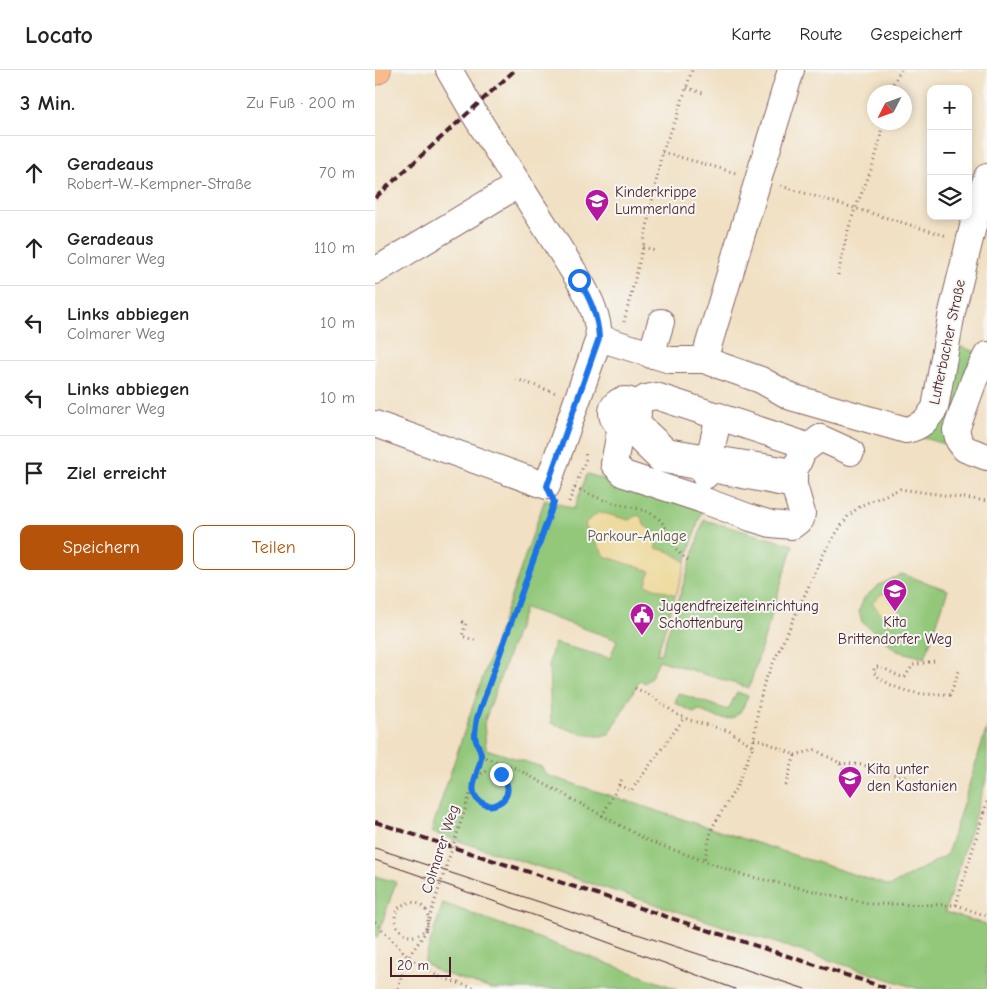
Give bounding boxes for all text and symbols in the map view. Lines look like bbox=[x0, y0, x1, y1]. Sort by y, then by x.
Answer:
text: Locato bbox=[25, 21, 93, 49]
text: Karte bbox=[731, 24, 771, 45]
text: Route bbox=[799, 24, 842, 45]
text: Gespeichert bbox=[870, 24, 962, 45]
north arrow bbox=[867, 85, 912, 130]
map controls bbox=[927, 85, 972, 220]
button: + bbox=[927, 85, 972, 130]
text: 3 Min. bbox=[20, 91, 75, 115]
text: Zu Fuß · 200 m bbox=[246, 94, 355, 112]
button: − bbox=[927, 130, 972, 175]
text: Geradeaus bbox=[67, 153, 153, 175]
icon: ahead bbox=[20, 159, 48, 187]
text: 70 m bbox=[319, 164, 355, 182]
text: Robert-W.-Kempner-Straße bbox=[67, 175, 252, 193]
button: layers bbox=[927, 175, 972, 220]
place label: Kinderkrippe Lummerland bbox=[615, 183, 697, 218]
school or university icon: Kinderkrippe Lummerland bbox=[584, 188, 610, 222]
text: Geradeaus bbox=[67, 228, 153, 250]
icon: ahead bbox=[20, 234, 48, 262]
text: 110 m bbox=[314, 239, 355, 257]
text: Colmarer Weg bbox=[67, 250, 165, 268]
route start bbox=[568, 269, 591, 292]
street label: Lutterbacher Straße bbox=[925, 277, 969, 406]
text: Links abbiegen bbox=[67, 303, 189, 325]
icon: left bbox=[20, 309, 48, 337]
text: 10 m bbox=[320, 314, 355, 332]
text: Colmarer Weg bbox=[67, 325, 165, 343]
text: Links abbiegen bbox=[67, 378, 189, 400]
icon: left bbox=[20, 384, 48, 412]
text: 10 m bbox=[320, 389, 355, 407]
text: Colmarer Weg bbox=[67, 400, 165, 418]
icon: arrive bbox=[20, 459, 48, 487]
text: Ziel erreicht bbox=[67, 462, 166, 484]
button: Speichern bbox=[20, 525, 183, 570]
button: Teilen bbox=[193, 525, 355, 570]
park label: Parkour-Anlage bbox=[588, 527, 687, 545]
school or university icon: Kita Brittendorfer Weg bbox=[882, 578, 908, 612]
place label: Jugendfreizeiteinrichtung Schottenburg bbox=[659, 597, 819, 632]
public building icon: Jugendfreizeiteinrichtung Schottenburg bbox=[629, 602, 655, 636]
place label: Kita Brittendorfer Weg bbox=[838, 613, 952, 648]
place label: Kita unter den Kastanien bbox=[867, 760, 957, 795]
route end bbox=[490, 763, 513, 786]
school or university icon: Kita unter den Kastanien bbox=[837, 765, 863, 799]
street label: Colmarer Weg bbox=[417, 802, 463, 896]
scale bar bbox=[390, 954, 451, 977]
text: 20 m bbox=[397, 957, 429, 974]

